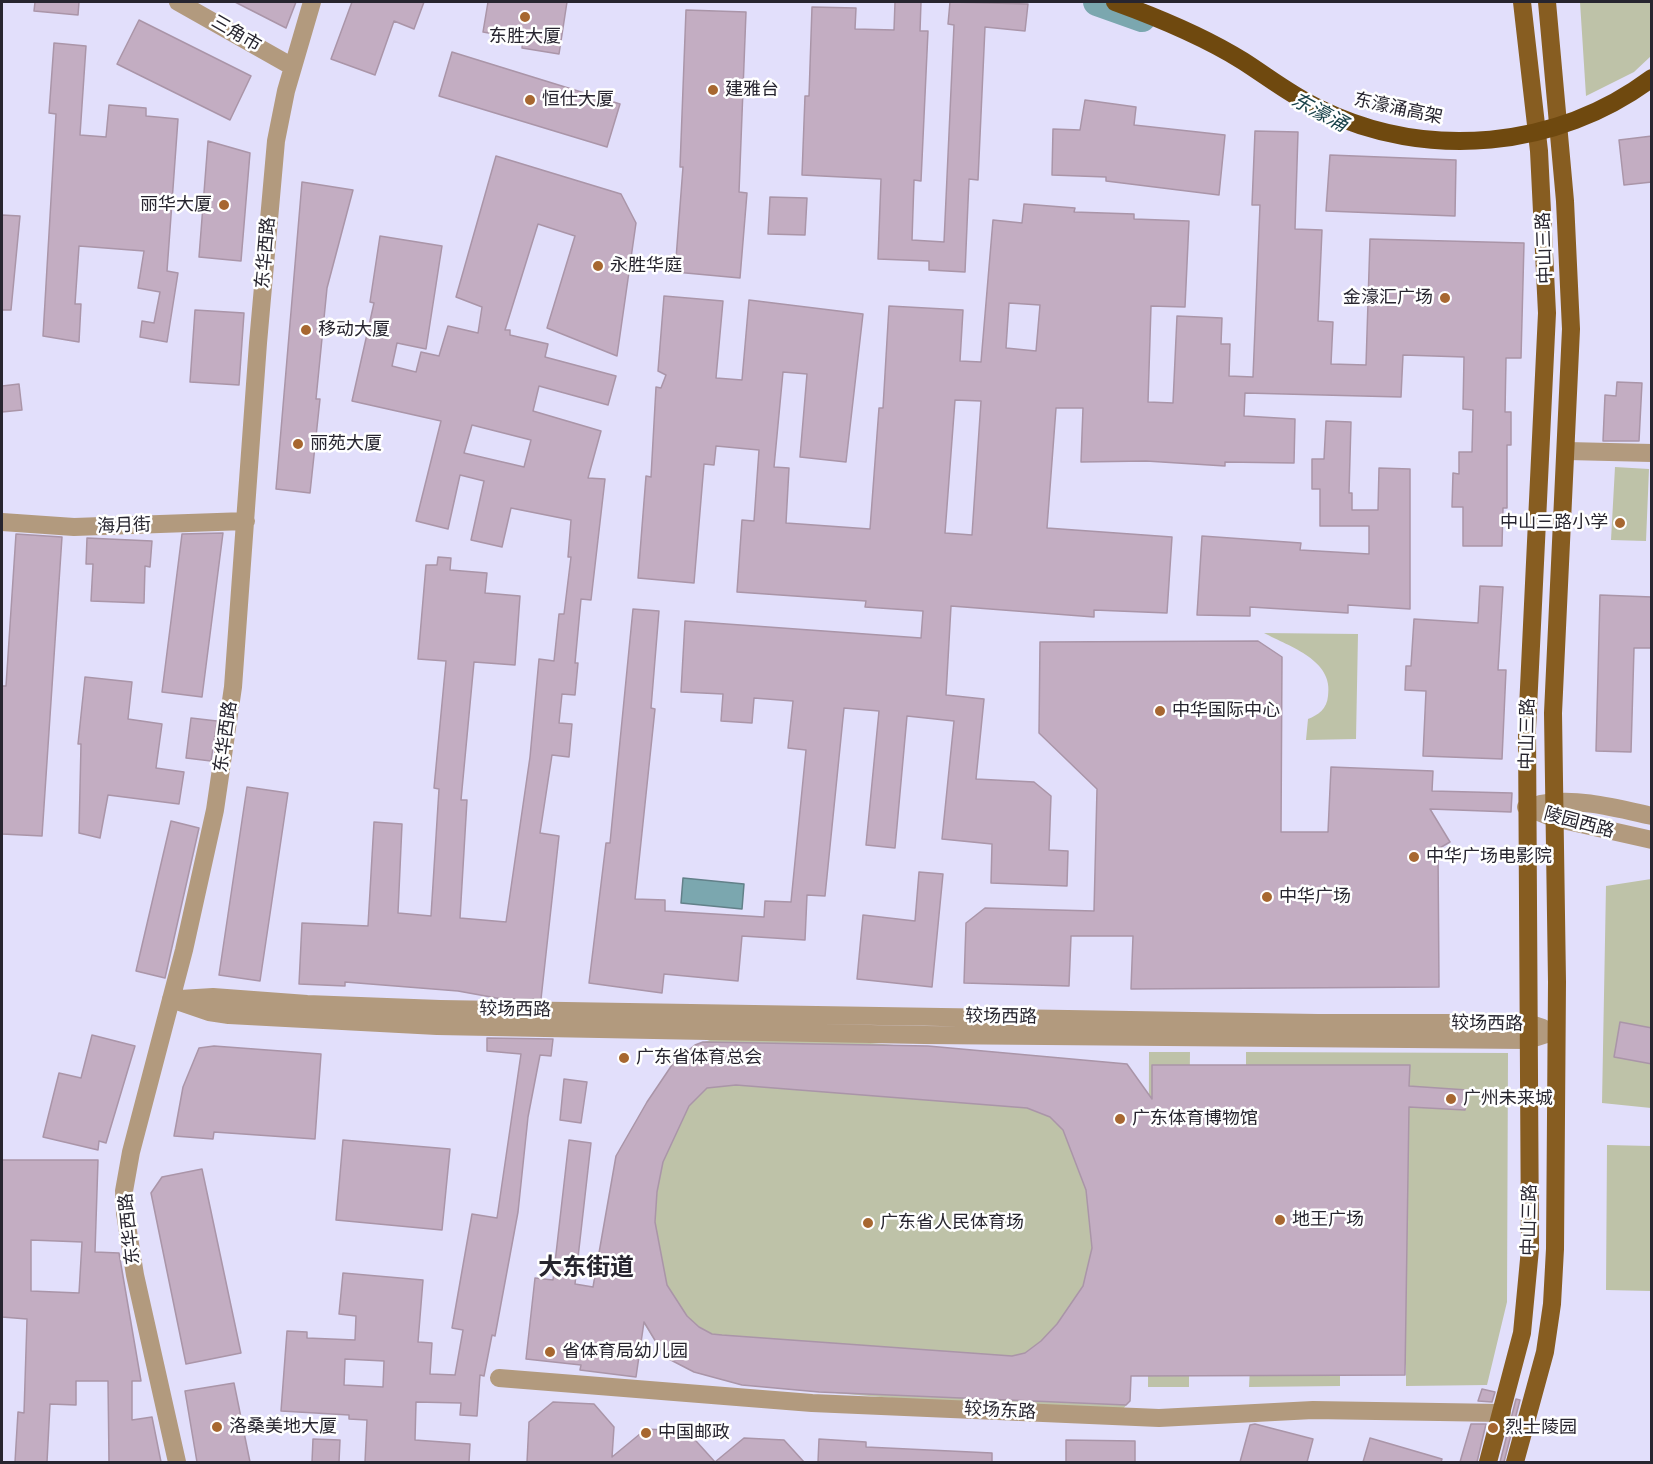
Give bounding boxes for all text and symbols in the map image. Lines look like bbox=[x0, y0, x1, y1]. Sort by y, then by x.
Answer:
marker: 东胜大厦 bbox=[518, 10, 532, 24]
street label: 三角市 bbox=[207, 11, 265, 57]
place label: 东胜大厦 bbox=[489, 26, 561, 48]
place label: 建雅台 bbox=[725, 79, 779, 101]
marker: 建雅台 bbox=[706, 83, 720, 97]
water label: 东濠涌 bbox=[1287, 88, 1351, 138]
place label: 恒仕大厦 bbox=[542, 89, 614, 111]
street label: 东濠涌高架 bbox=[1352, 89, 1444, 129]
marker: 恒仕大厦 bbox=[523, 93, 537, 107]
place label: 丽华大厦 bbox=[140, 194, 212, 216]
marker: 丽华大厦 bbox=[217, 198, 231, 212]
street label: 中山三路 bbox=[1533, 212, 1557, 284]
street label: 东华西路 bbox=[252, 216, 280, 290]
place label: 永胜华庭 bbox=[610, 255, 682, 277]
marker: 永胜华庭 bbox=[591, 259, 605, 273]
place label: 金濠汇广场 bbox=[1343, 287, 1433, 309]
marker: 金濠汇广场 bbox=[1438, 291, 1452, 305]
place label: 移动大厦 bbox=[318, 319, 390, 341]
marker: 移动大厦 bbox=[299, 323, 313, 337]
place label: 丽苑大厦 bbox=[310, 433, 382, 455]
marker: 丽苑大厦 bbox=[291, 437, 305, 451]
place label: 中山三路小学 bbox=[1500, 512, 1608, 534]
street label: 海月街 bbox=[97, 514, 151, 538]
marker: 中山三路小学 bbox=[1613, 516, 1627, 530]
street label: 中山三路 bbox=[1517, 698, 1539, 770]
street label: 东华西路 bbox=[210, 700, 242, 774]
place label: 中华国际中心 bbox=[1172, 700, 1280, 722]
marker: 中华国际中心 bbox=[1153, 704, 1167, 718]
street label: 陵园西路 bbox=[1541, 803, 1617, 843]
place label: 中华广场电影院 bbox=[1426, 846, 1552, 868]
marker: 中华广场电影院 bbox=[1407, 850, 1421, 864]
place label: 中华广场 bbox=[1279, 886, 1351, 908]
marker: 中华广场 bbox=[1260, 890, 1274, 904]
street label: 较场西路 bbox=[479, 999, 551, 1021]
street label: 较场西路 bbox=[965, 1006, 1037, 1028]
street label: 较场西路 bbox=[1451, 1013, 1523, 1035]
place label: 广东省体育总会 bbox=[636, 1047, 762, 1069]
marker: 广东省体育总会 bbox=[617, 1051, 631, 1065]
place label: 广州未来城 bbox=[1463, 1088, 1553, 1110]
marker: 广州未来城 bbox=[1444, 1092, 1458, 1106]
place label: 广东体育博物馆 bbox=[1132, 1108, 1258, 1130]
marker: 广东体育博物馆 bbox=[1113, 1112, 1127, 1126]
street label: 中山三路 bbox=[1519, 1184, 1541, 1256]
street label: 东华西路 bbox=[115, 1192, 145, 1266]
place label: 地王广场 bbox=[1292, 1209, 1364, 1231]
place label: 广东省人民体育场 bbox=[880, 1212, 1024, 1234]
marker: 地王广场 bbox=[1273, 1213, 1287, 1227]
marker: 广东省人民体育场 bbox=[861, 1216, 875, 1230]
district label: 大东街道 bbox=[538, 1254, 634, 1282]
place label: 省体育局幼儿园 bbox=[562, 1341, 688, 1363]
marker: 省体育局幼儿园 bbox=[543, 1345, 557, 1359]
street label: 较场东路 bbox=[963, 1398, 1037, 1424]
place label: 洛桑美地大厦 bbox=[229, 1416, 337, 1438]
place label: 烈士陵园 bbox=[1505, 1417, 1577, 1439]
marker: 洛桑美地大厦 bbox=[210, 1420, 224, 1434]
marker: 烈士陵园 bbox=[1486, 1421, 1500, 1435]
place label: 中国邮政 bbox=[658, 1422, 730, 1444]
marker: 中国邮政 bbox=[639, 1426, 653, 1440]

